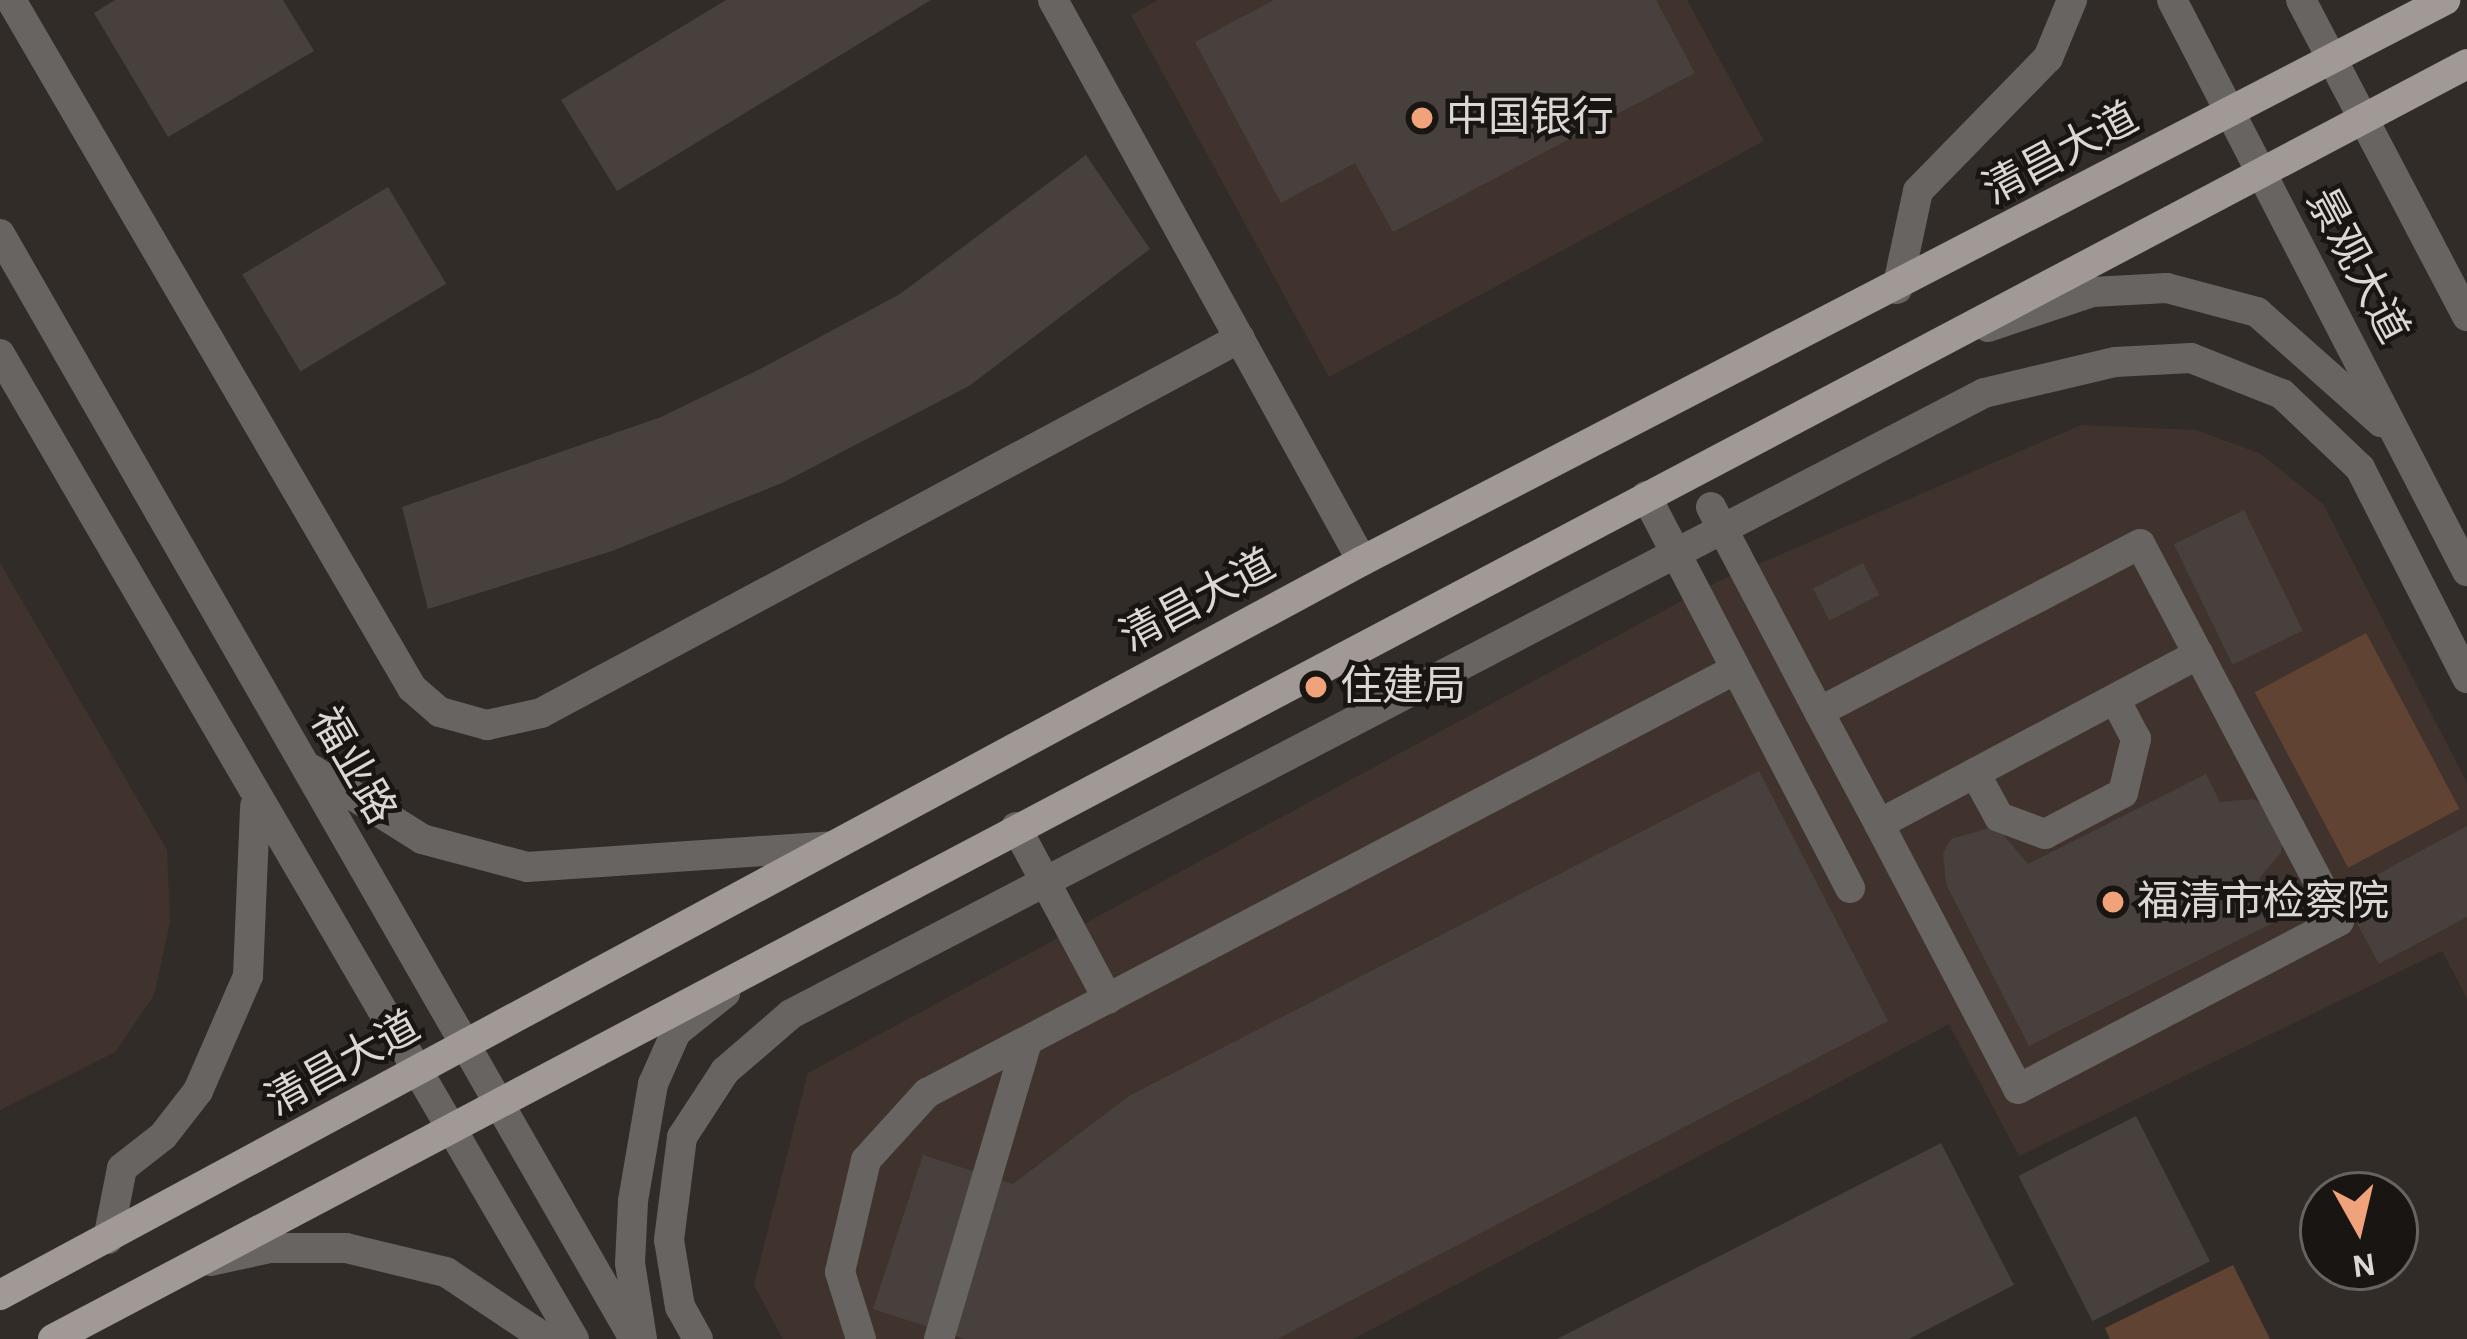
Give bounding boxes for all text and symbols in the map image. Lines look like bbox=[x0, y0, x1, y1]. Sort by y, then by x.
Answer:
street label: 清昌大道 bbox=[1975, 92, 2147, 216]
place label: 中国银行 bbox=[1446, 93, 1614, 143]
marker: 中国银行 bbox=[1409, 105, 1435, 131]
street label: 景观大道 bbox=[2295, 180, 2419, 352]
street label: 清昌大道 bbox=[1112, 539, 1284, 663]
place label: 住建局 bbox=[1340, 662, 1466, 712]
marker: 住建局 bbox=[1303, 674, 1329, 700]
street label: 福业路 bbox=[300, 699, 406, 833]
place label: 福清市检察院 bbox=[2137, 877, 2389, 927]
marker: 福清市检察院 bbox=[2100, 889, 2126, 915]
street label: 清昌大道 bbox=[257, 1001, 429, 1127]
north arrow bbox=[2299, 1171, 2419, 1291]
text: N bbox=[2350, 1246, 2377, 1282]

